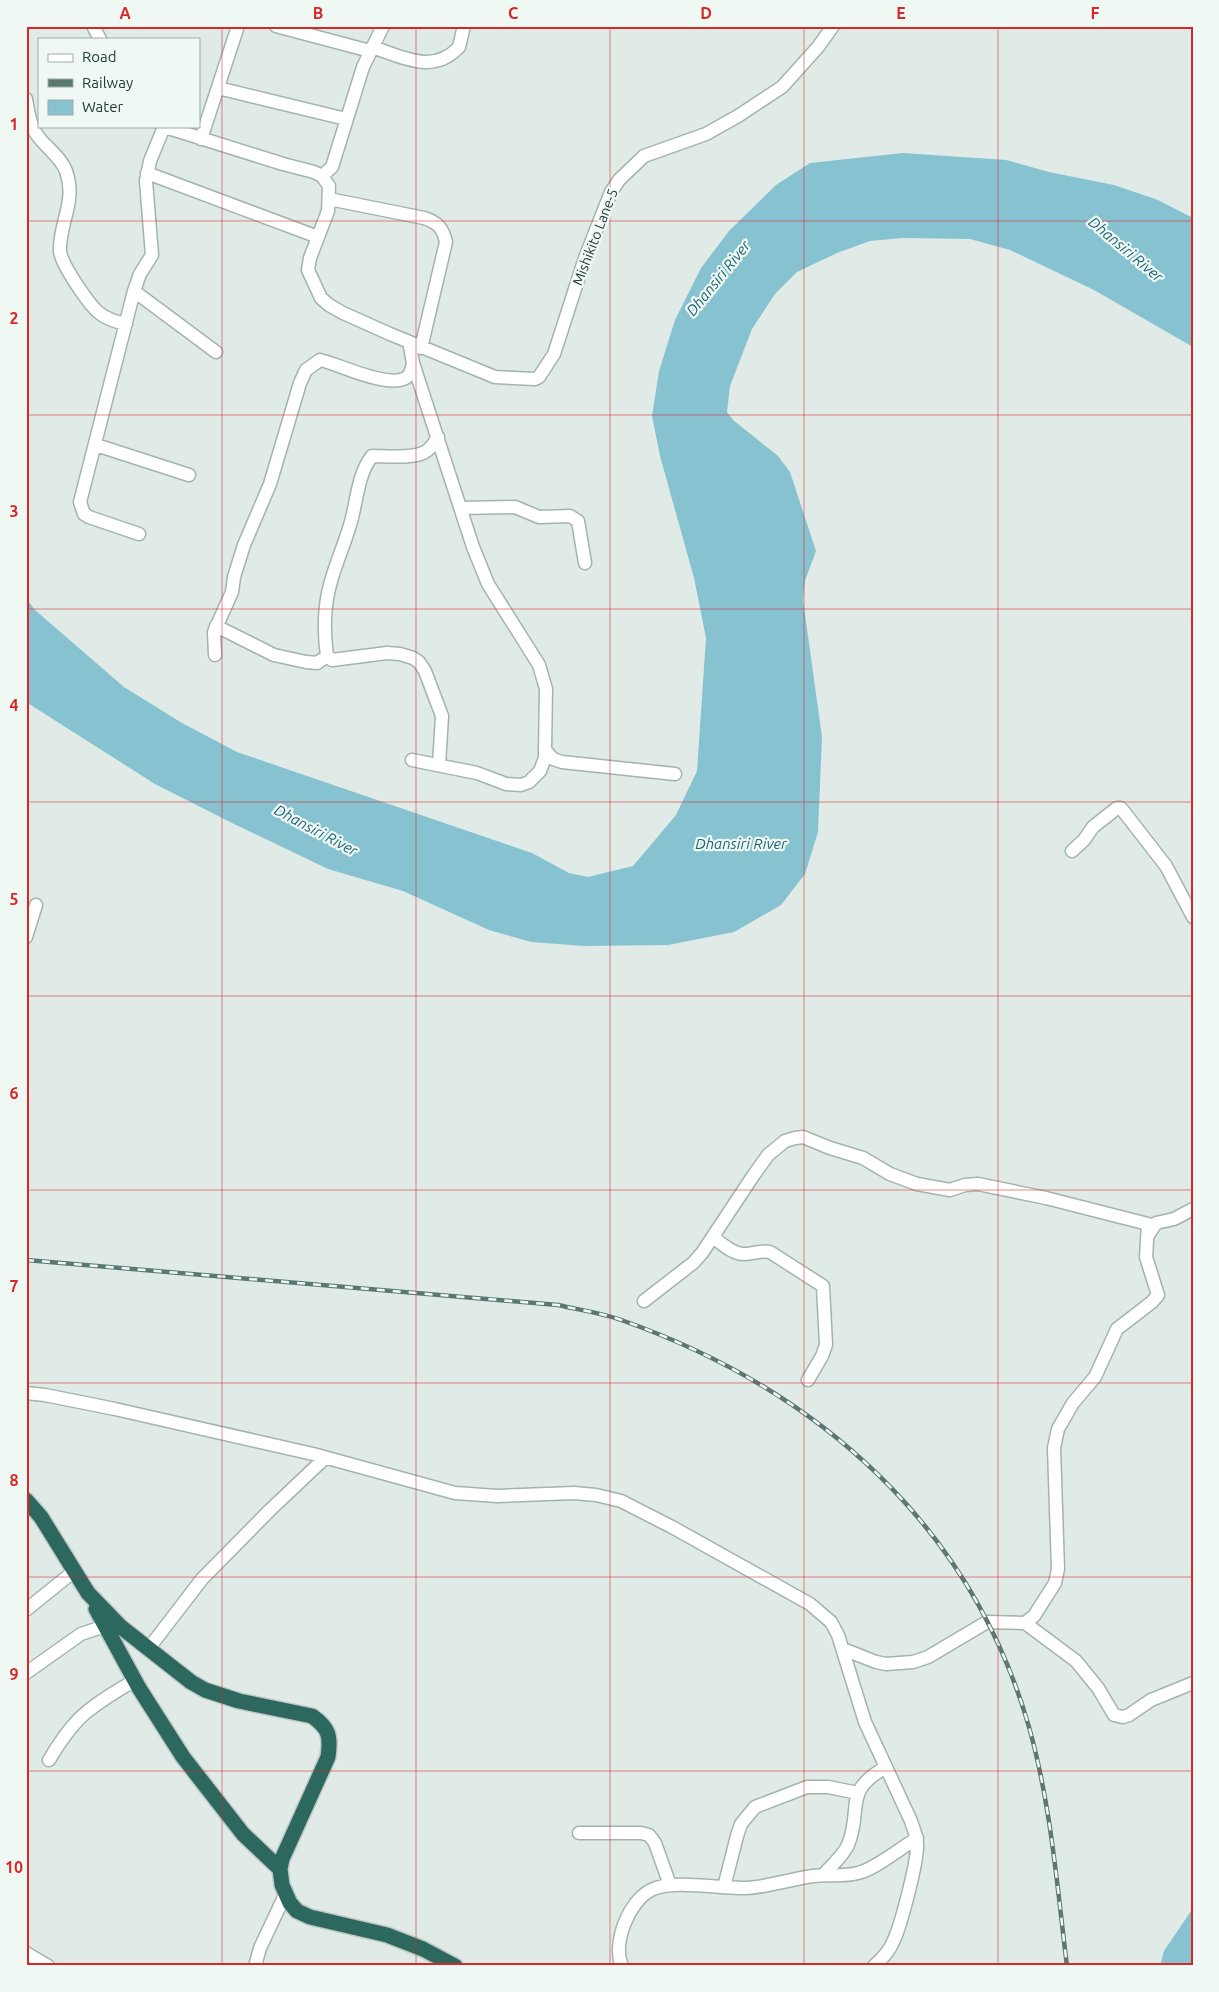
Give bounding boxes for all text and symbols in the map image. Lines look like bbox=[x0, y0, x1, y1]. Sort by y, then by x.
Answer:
text: A bbox=[119, 4, 131, 22]
text: B bbox=[313, 4, 323, 22]
text: C bbox=[508, 4, 518, 22]
text: D bbox=[700, 4, 712, 22]
text: E bbox=[896, 4, 906, 22]
text: F bbox=[1091, 4, 1100, 22]
legend bbox=[38, 38, 200, 128]
text: Road bbox=[82, 48, 117, 65]
text: Railway bbox=[82, 74, 133, 91]
text: Water bbox=[82, 98, 123, 115]
text: 1 bbox=[9, 115, 19, 133]
street label: Mishikito Lane-5 bbox=[569, 186, 621, 288]
water label: Dhansiri River bbox=[1085, 213, 1168, 286]
water label: Dhansiri River bbox=[683, 236, 754, 319]
text: 2 bbox=[9, 309, 19, 327]
text: 3 bbox=[9, 502, 19, 520]
text: 4 bbox=[9, 696, 19, 714]
water label: Dhansiri River bbox=[272, 801, 362, 860]
water label: Dhansiri River bbox=[695, 835, 788, 852]
text: 5 bbox=[9, 890, 19, 908]
text: 6 bbox=[9, 1084, 19, 1102]
text: 7 bbox=[9, 1277, 19, 1295]
text: 8 bbox=[9, 1471, 19, 1489]
text: 9 bbox=[9, 1665, 19, 1683]
text: 10 bbox=[5, 1858, 23, 1876]

